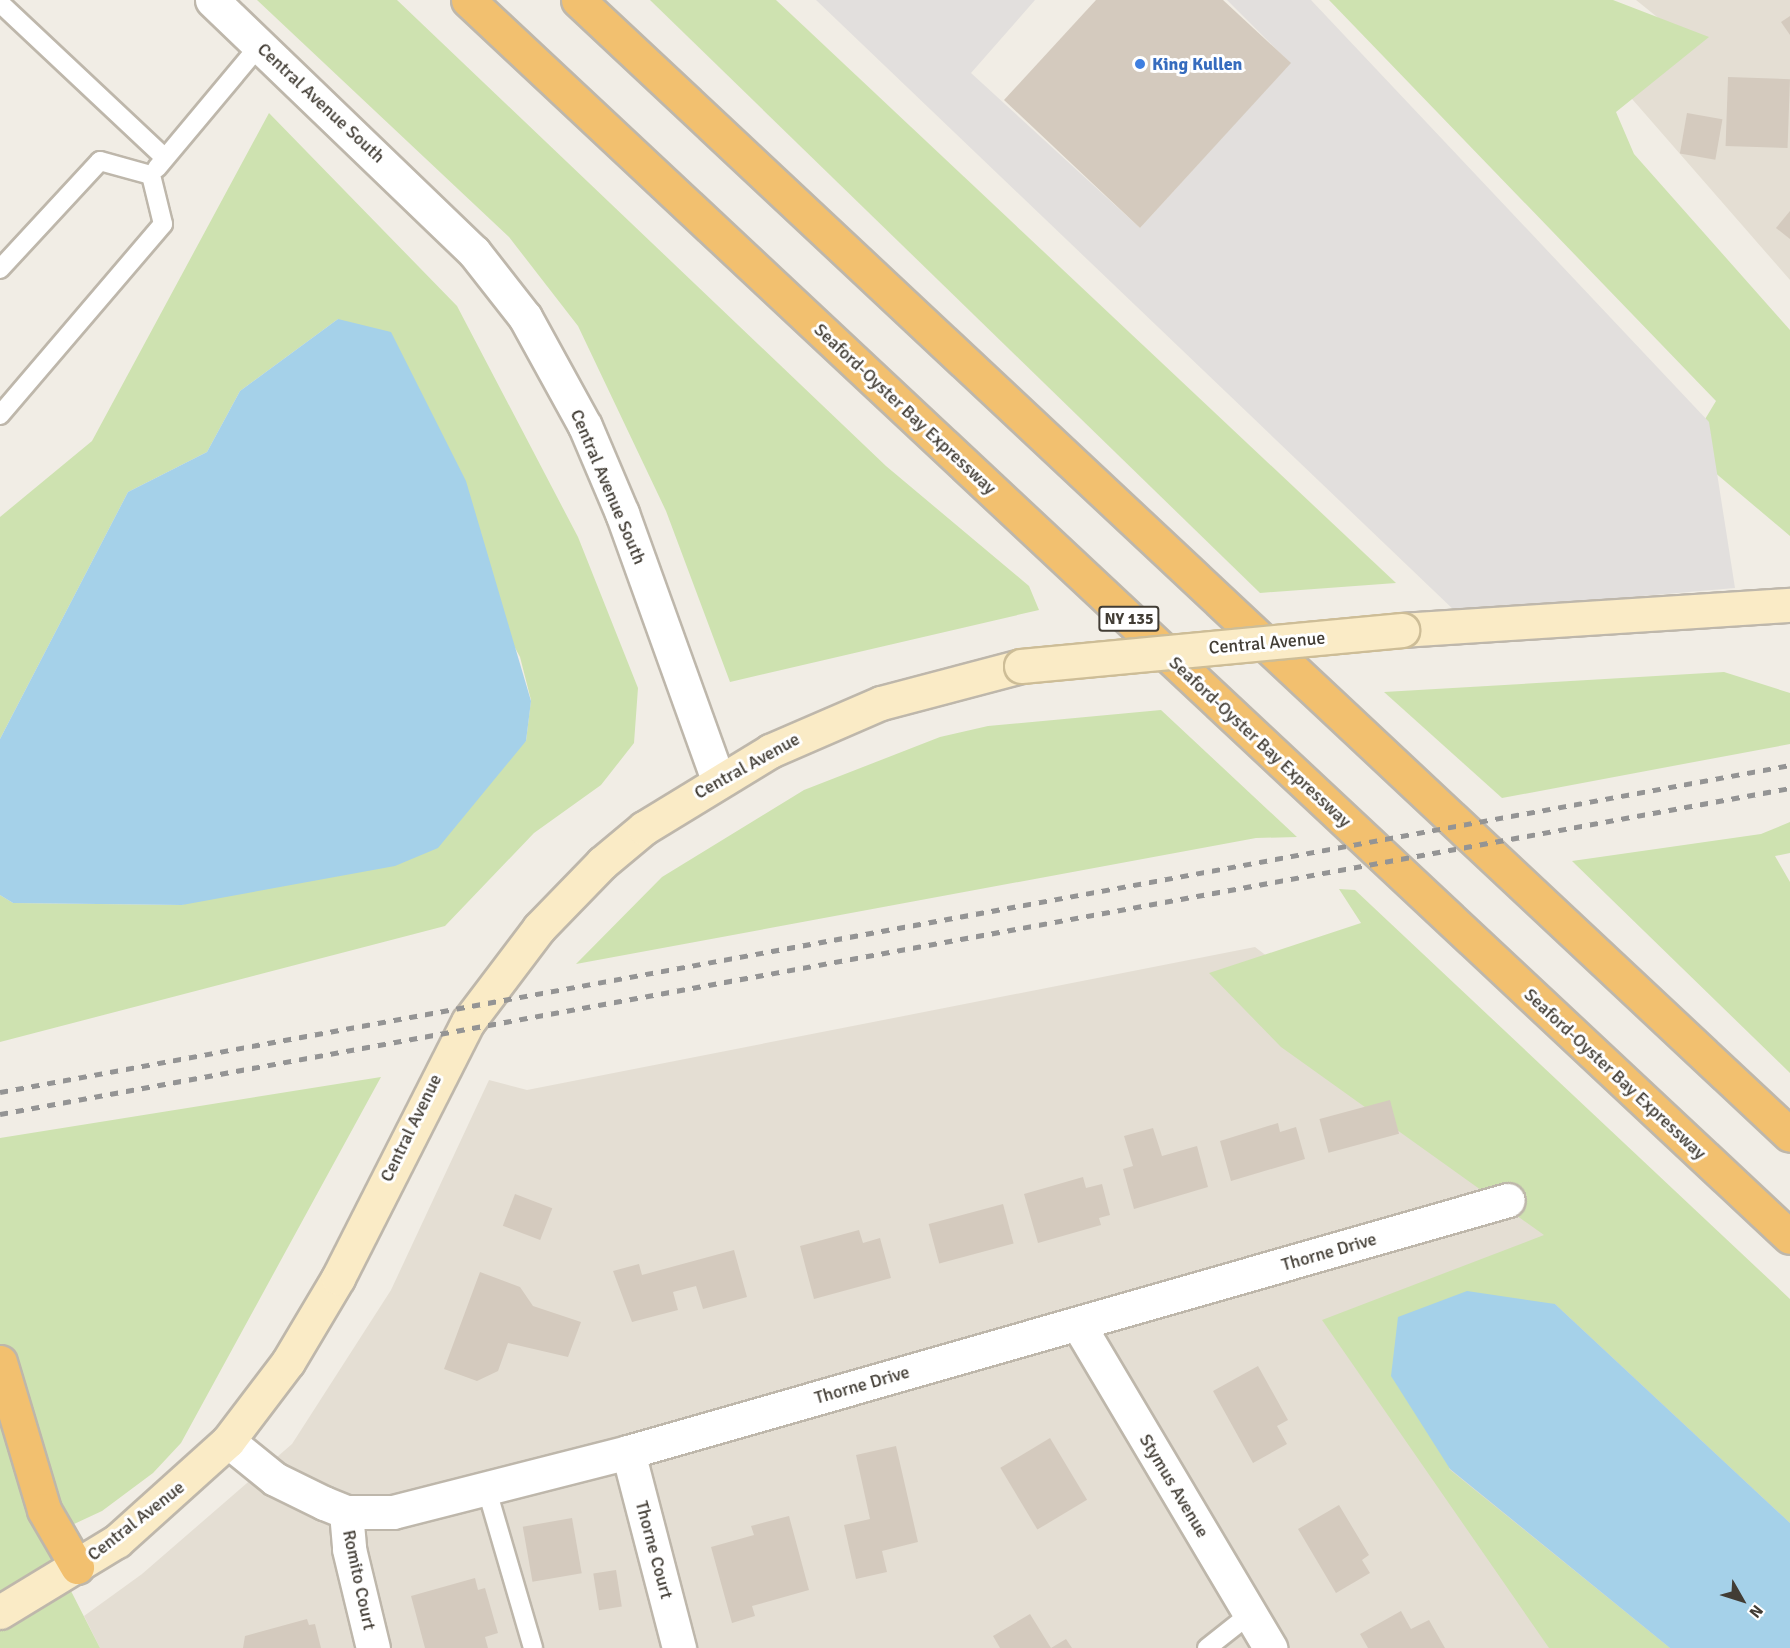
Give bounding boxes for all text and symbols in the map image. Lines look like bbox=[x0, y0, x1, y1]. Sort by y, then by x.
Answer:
street label: Central Avenue South bbox=[253, 38, 389, 168]
place label: King Kullen bbox=[1152, 53, 1242, 75]
marker: King Kullen bbox=[1133, 57, 1147, 71]
street label: Seaford-Oyster Bay Expressway bbox=[810, 319, 1000, 499]
street label: Central Avenue South bbox=[566, 406, 650, 568]
road number: NY 135 bbox=[1098, 606, 1160, 632]
street label: Central Avenue bbox=[1208, 627, 1326, 659]
street label: Seaford-Oyster Bay Expressway bbox=[1165, 652, 1355, 832]
street label: Central Avenue bbox=[691, 728, 803, 804]
street label: Seaford-Oyster Bay Expressway bbox=[1520, 984, 1710, 1164]
street label: Central Avenue bbox=[376, 1071, 446, 1185]
street label: Thorne Drive bbox=[1279, 1228, 1379, 1276]
street label: Thorne Drive bbox=[812, 1361, 912, 1409]
street label: Stymus Avenue bbox=[1135, 1430, 1213, 1542]
street label: Central Avenue bbox=[83, 1476, 189, 1566]
street label: Thorne Court bbox=[631, 1499, 677, 1601]
street label: Romito Court bbox=[338, 1528, 380, 1632]
north arrow bbox=[1712, 1570, 1772, 1630]
text: N bbox=[1745, 1601, 1767, 1622]

